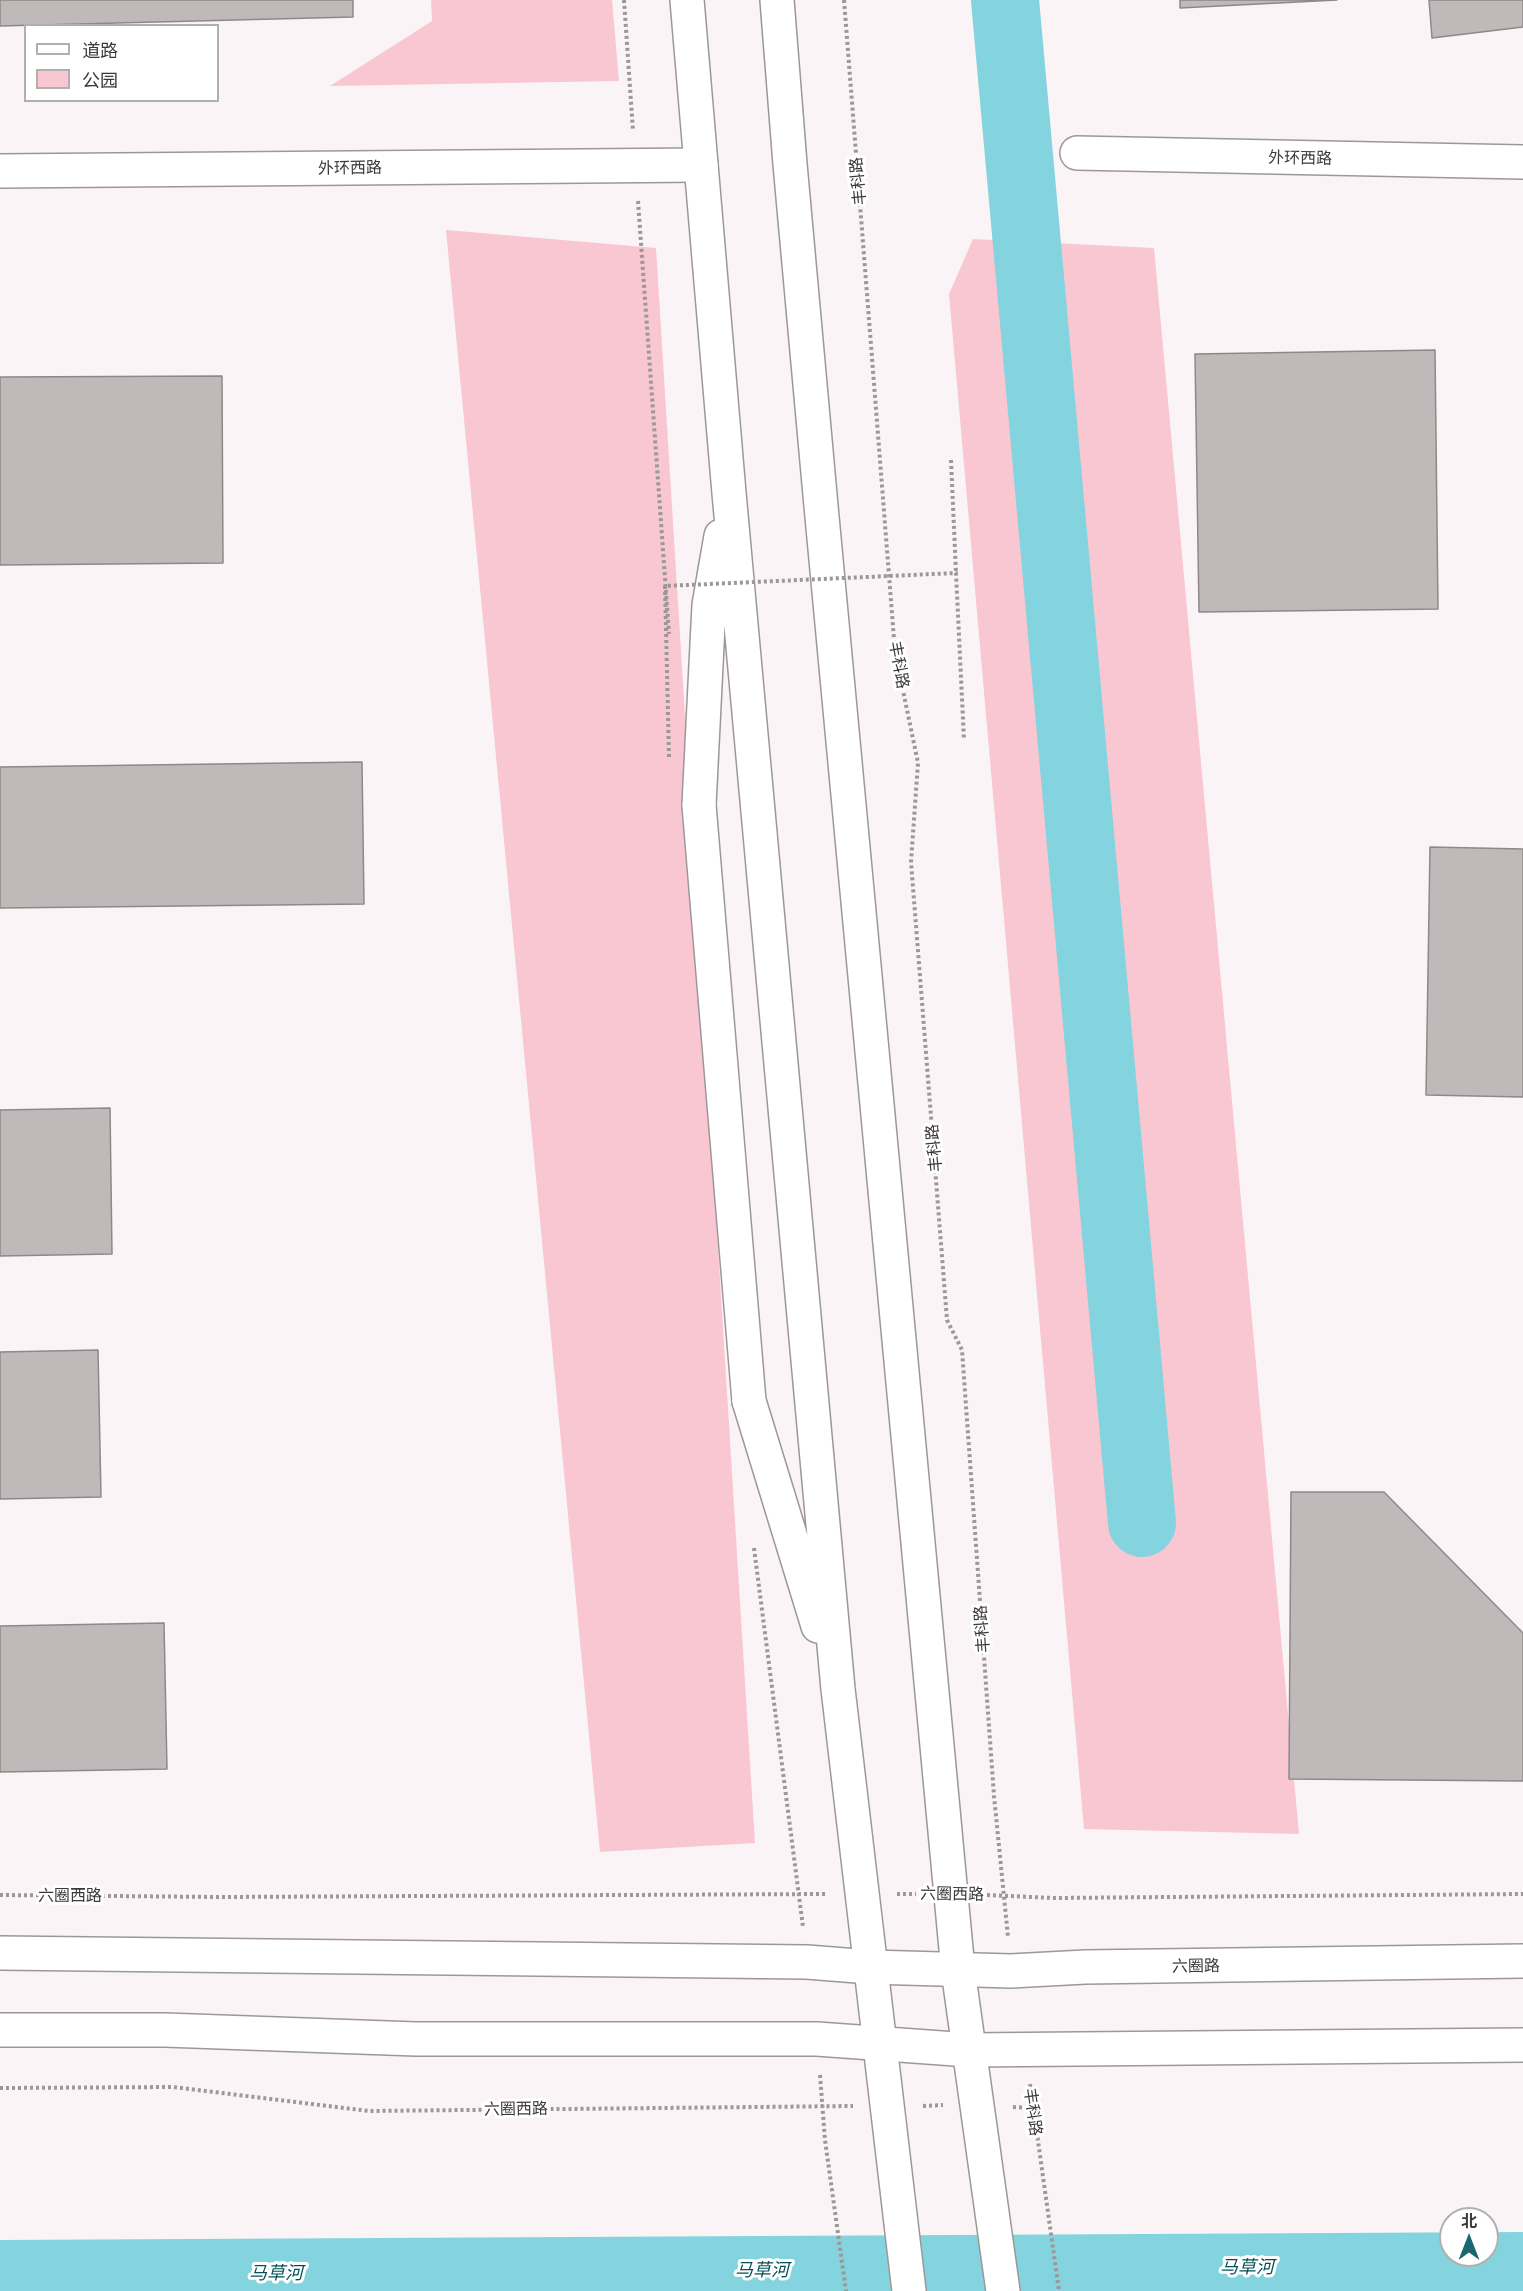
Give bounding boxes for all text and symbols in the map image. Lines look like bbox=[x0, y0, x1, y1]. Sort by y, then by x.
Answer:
legend bbox=[24, 24, 219, 102]
text: 道路 bbox=[82, 39, 118, 61]
text: 公园 bbox=[82, 69, 118, 91]
street label: 外环西路 bbox=[1268, 148, 1332, 168]
street label: 丰科路 bbox=[846, 156, 870, 206]
street label: 外环西路 bbox=[318, 158, 382, 178]
street label: 丰科路 bbox=[885, 640, 913, 690]
street label: 丰科路 bbox=[922, 1123, 946, 1173]
street label: 丰科路 bbox=[971, 1604, 993, 1654]
street label: 六圈西路 bbox=[920, 1884, 984, 1904]
street label: 六圈西路 bbox=[38, 1886, 102, 1906]
street label: 六圈路 bbox=[1172, 1956, 1220, 1976]
street label: 丰科路 bbox=[1020, 2087, 1046, 2137]
street label: 六圈西路 bbox=[484, 2099, 548, 2119]
north arrow bbox=[1439, 2207, 1499, 2267]
text: 北 bbox=[1461, 2211, 1477, 2230]
water label: 马草河 bbox=[1220, 2256, 1274, 2278]
water label: 马草河 bbox=[735, 2259, 789, 2281]
water label: 马草河 bbox=[249, 2262, 303, 2284]

